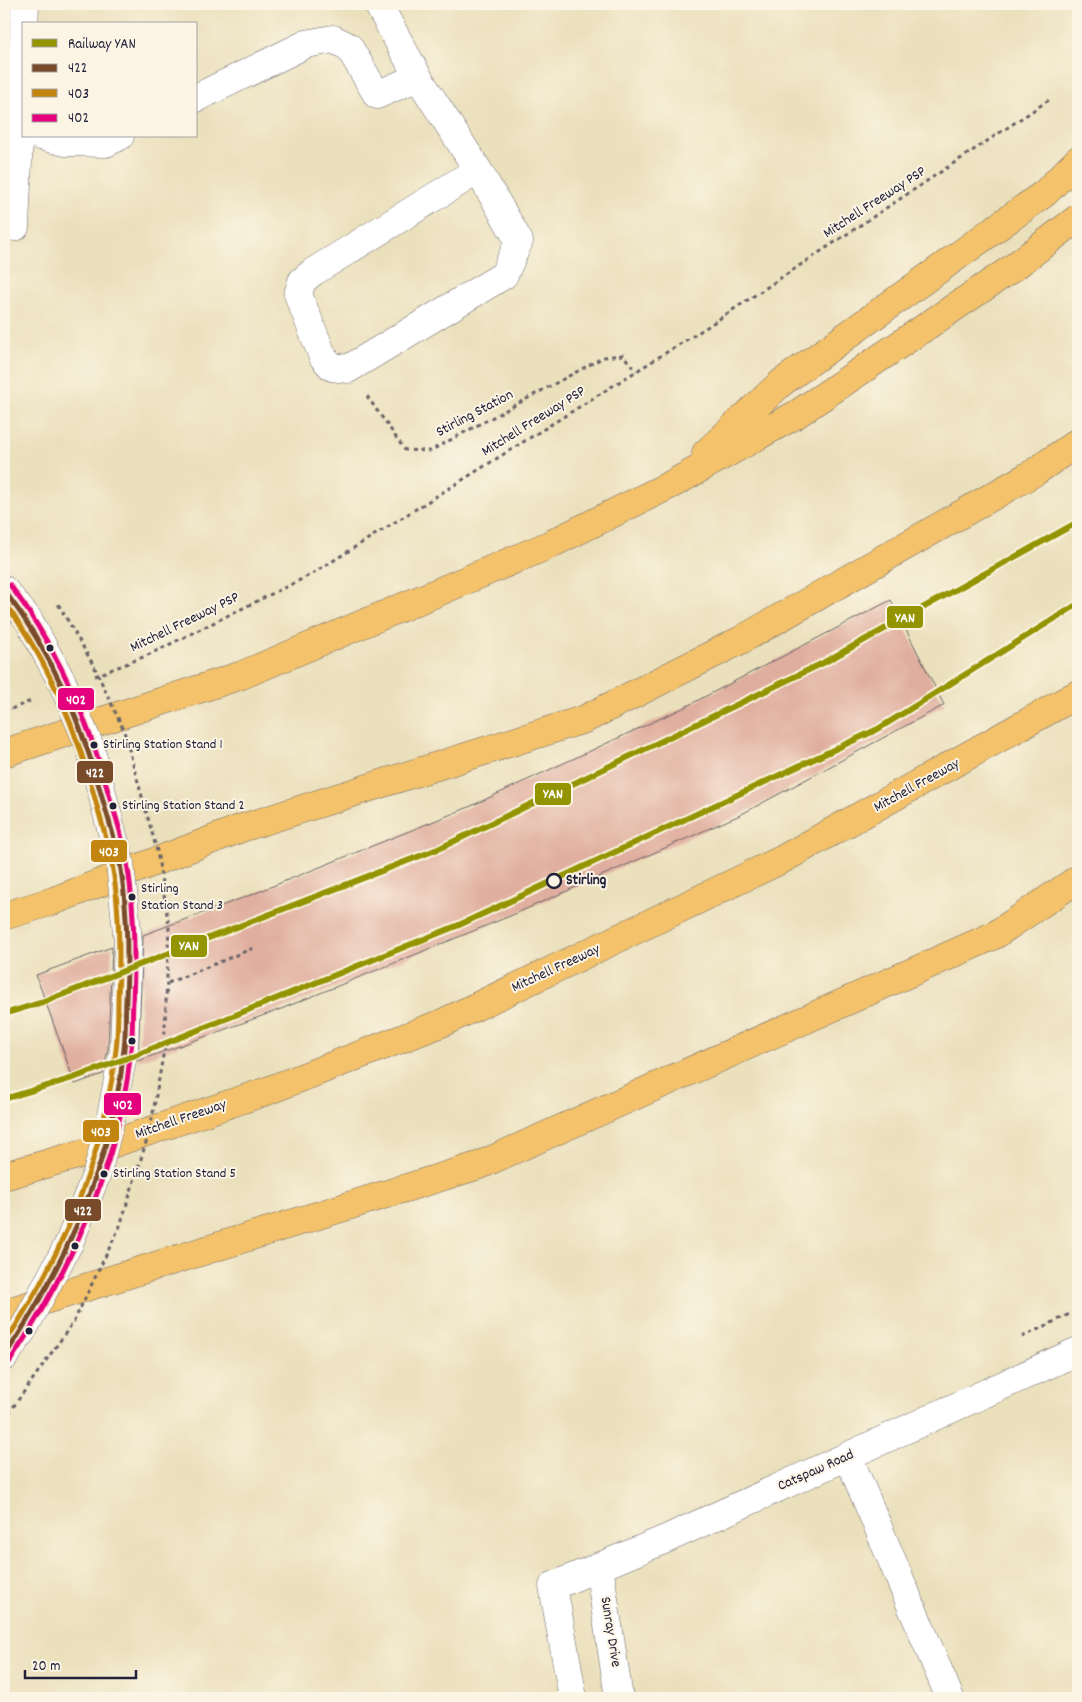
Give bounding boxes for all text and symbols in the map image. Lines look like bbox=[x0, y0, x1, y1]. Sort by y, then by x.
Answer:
legend bbox=[22, 22, 198, 138]
text: Railway YAN bbox=[68, 34, 136, 56]
text: 422 bbox=[68, 58, 87, 80]
text: 403 bbox=[68, 84, 89, 106]
text: 402 bbox=[68, 108, 89, 130]
street label: Mitchell Freeway PSP bbox=[819, 161, 931, 245]
street label: Mitchell Freeway PSP bbox=[478, 381, 590, 463]
street label: Stirling Station bbox=[432, 384, 518, 444]
street label: Mitchell Freeway PSP bbox=[127, 587, 243, 659]
line badge: YAN bbox=[886, 605, 924, 629]
text: YAN bbox=[894, 609, 915, 629]
unlabelled marker bbox=[45, 643, 55, 653]
line badge: 402 bbox=[57, 687, 95, 711]
text: 402 bbox=[66, 691, 86, 711]
place label: Stirling Station Stand 1 bbox=[103, 735, 223, 755]
marker: Stirling Station Stand 1 bbox=[89, 740, 99, 750]
street label: Mitchell Freeway bbox=[870, 753, 965, 819]
line badge: 422 bbox=[76, 760, 114, 784]
text: 422 bbox=[86, 764, 104, 784]
line badge: YAN bbox=[534, 782, 572, 806]
text: YAN bbox=[542, 785, 563, 805]
place label: Stirling Station Stand 2 bbox=[122, 796, 245, 816]
marker: Stirling Station Stand 2 bbox=[108, 801, 118, 811]
line badge: 403 bbox=[90, 839, 128, 863]
text: 403 bbox=[99, 843, 119, 863]
place label: Stirling bbox=[566, 870, 607, 892]
marker: Stirling bbox=[546, 873, 562, 889]
place label: Stirling Station Stand 3 bbox=[141, 879, 223, 916]
marker: Stirling Station Stand 3 bbox=[127, 892, 137, 902]
line badge: YAN bbox=[170, 934, 208, 958]
text: YAN bbox=[178, 937, 199, 957]
street label: Mitchell Freeway bbox=[508, 938, 605, 999]
unlabelled marker bbox=[127, 1036, 137, 1046]
line badge: 402 bbox=[103, 1092, 142, 1116]
street label: Mitchell Freeway bbox=[132, 1094, 231, 1146]
text: 402 bbox=[113, 1096, 133, 1116]
line badge: 403 bbox=[82, 1119, 120, 1143]
text: 403 bbox=[91, 1123, 111, 1143]
place label: Stirling Station Stand 5 bbox=[113, 1164, 236, 1184]
marker: Stirling Station Stand 5 bbox=[99, 1169, 109, 1179]
line badge: 422 bbox=[64, 1198, 102, 1222]
text: 422 bbox=[74, 1202, 92, 1222]
unlabelled marker bbox=[70, 1241, 80, 1251]
unlabelled marker bbox=[24, 1326, 34, 1336]
street label: Catspaw Road bbox=[774, 1444, 858, 1498]
street label: Sunray Drive bbox=[594, 1595, 626, 1669]
scale bar bbox=[25, 1647, 136, 1679]
text: 20 m bbox=[32, 1656, 60, 1678]

